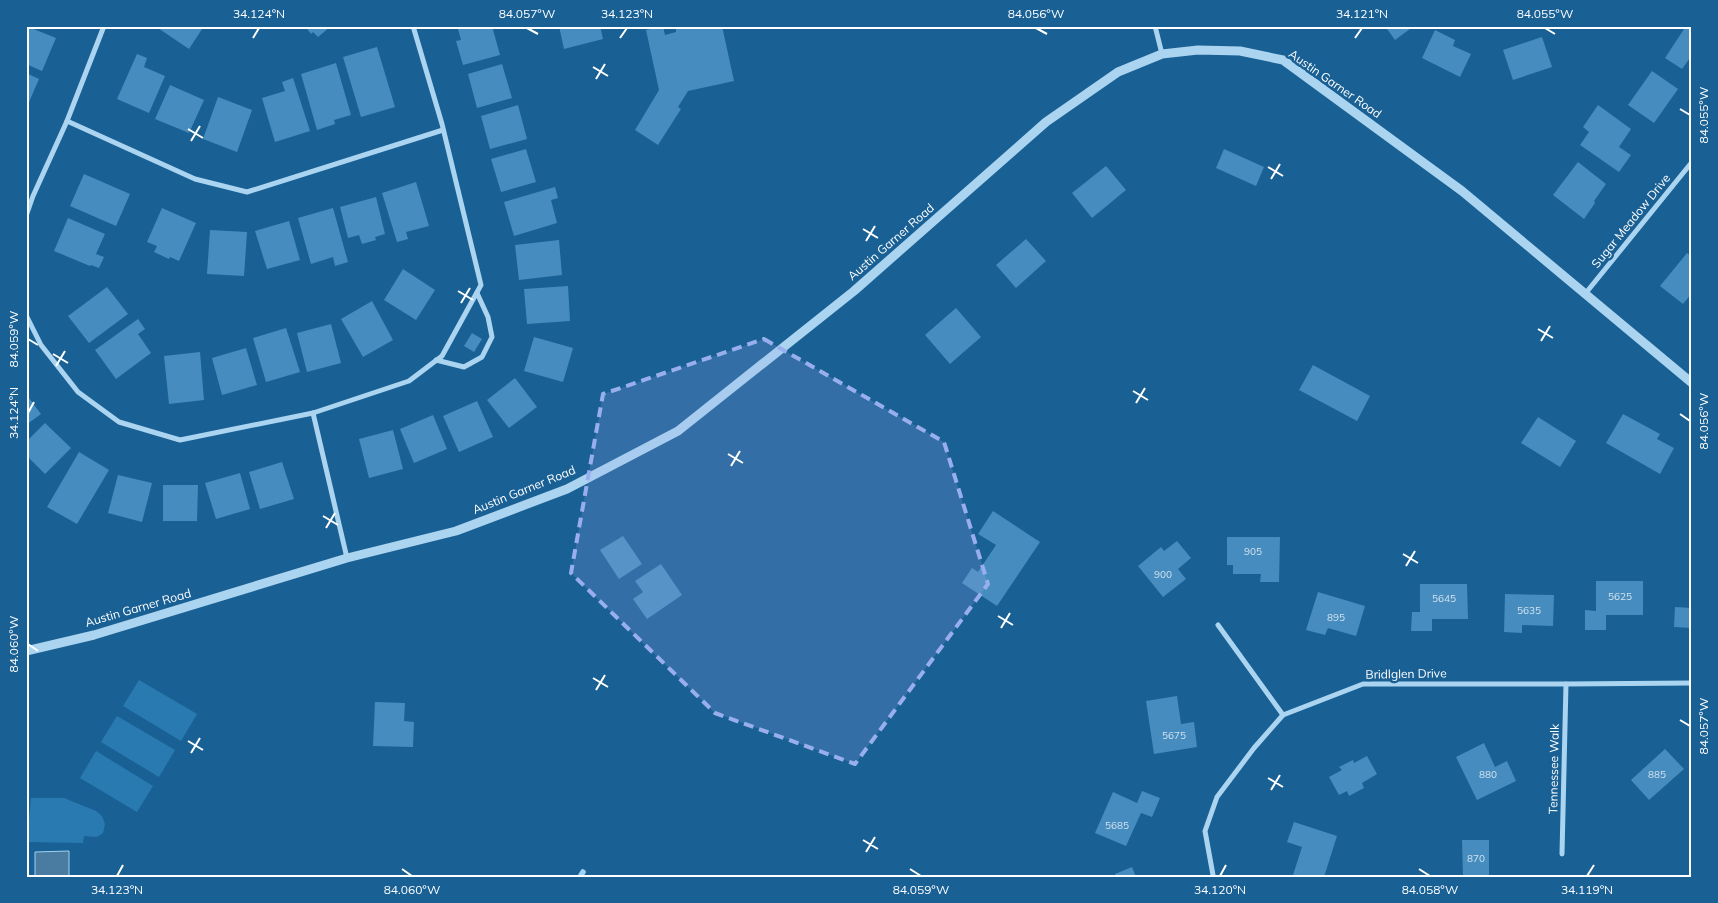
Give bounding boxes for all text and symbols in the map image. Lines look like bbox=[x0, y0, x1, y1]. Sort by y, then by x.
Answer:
text: 34.124°N bbox=[233, 6, 285, 21]
text: 84.057°W bbox=[499, 6, 555, 21]
text: 34.123°N bbox=[601, 6, 653, 21]
text: 84.056°W bbox=[1008, 6, 1064, 21]
text: 34.121°N bbox=[1336, 6, 1388, 21]
text: 84.055°W bbox=[1517, 6, 1573, 21]
street label: Austin Garner Road bbox=[1286, 46, 1385, 121]
text: 84.055°W bbox=[1696, 87, 1711, 143]
street label: Sugar Meadow Drive bbox=[1588, 171, 1673, 271]
street label: Austin Garner Road bbox=[844, 200, 937, 283]
text: 84.059°W bbox=[6, 311, 21, 367]
text: 34.124°N bbox=[6, 387, 21, 439]
text: 84.056°W bbox=[1696, 393, 1711, 449]
street label: Austin Garner Road bbox=[470, 462, 577, 517]
house number: 905 bbox=[1244, 545, 1262, 558]
house number: 900 bbox=[1154, 568, 1172, 581]
street label: Austin Garner Road bbox=[83, 585, 193, 630]
house number: 5625 bbox=[1608, 590, 1632, 603]
house number: 5645 bbox=[1432, 592, 1456, 605]
house number: 5635 bbox=[1517, 604, 1541, 617]
house number: 895 bbox=[1327, 611, 1345, 624]
text: 84.060°W bbox=[6, 616, 21, 672]
street label: Bridlglen Drive bbox=[1365, 665, 1447, 682]
text: 84.057°W bbox=[1696, 698, 1711, 754]
street label: Tennessee Walk bbox=[1545, 723, 1562, 814]
house number: 5675 bbox=[1162, 729, 1186, 742]
house number: 880 bbox=[1479, 768, 1497, 781]
house number: 885 bbox=[1648, 768, 1666, 781]
house number: 5685 bbox=[1105, 819, 1129, 832]
house number: 870 bbox=[1467, 852, 1485, 865]
text: 34.123°N bbox=[91, 882, 143, 897]
text: 84.060°W bbox=[384, 882, 440, 897]
text: 84.059°W bbox=[893, 882, 949, 897]
text: 34.120°N bbox=[1194, 882, 1246, 897]
text: 84.058°W bbox=[1402, 882, 1458, 897]
text: 34.119°N bbox=[1561, 882, 1613, 897]

